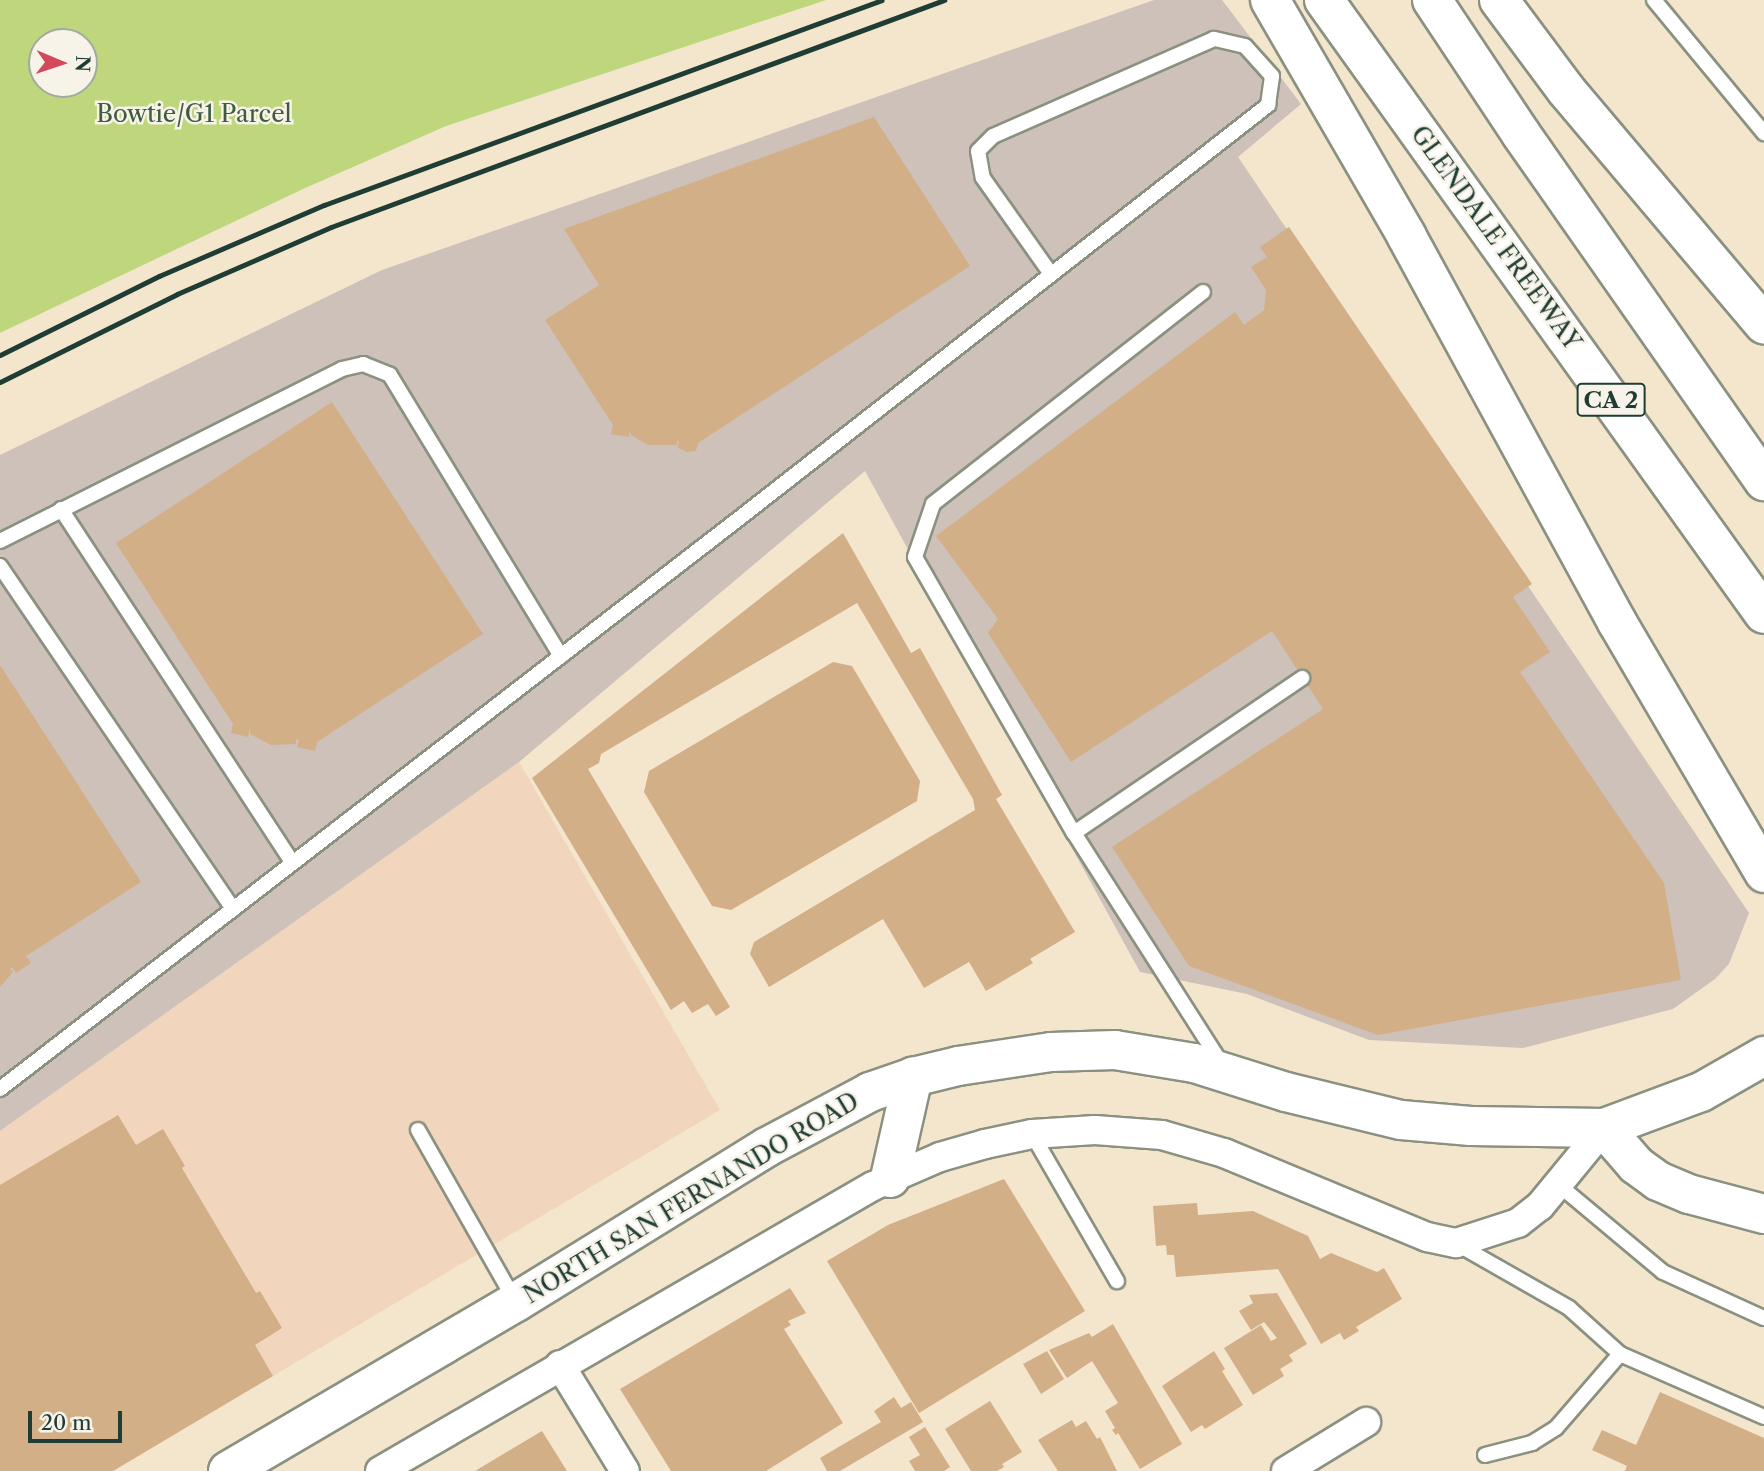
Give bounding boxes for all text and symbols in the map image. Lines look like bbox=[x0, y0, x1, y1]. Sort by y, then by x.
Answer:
north arrow bbox=[28, 28, 98, 98]
text: N bbox=[71, 55, 94, 72]
park label: Bowtie/G1 Parcel bbox=[96, 100, 292, 128]
street label: GLENDALE FREEWAY bbox=[1405, 120, 1587, 356]
road number: CA 2 bbox=[1576, 380, 1646, 420]
street label: NORTH SAN FERNANDO ROAD bbox=[518, 1086, 864, 1310]
scale bar bbox=[32, 1398, 126, 1442]
text: 20 m bbox=[41, 1410, 92, 1435]

